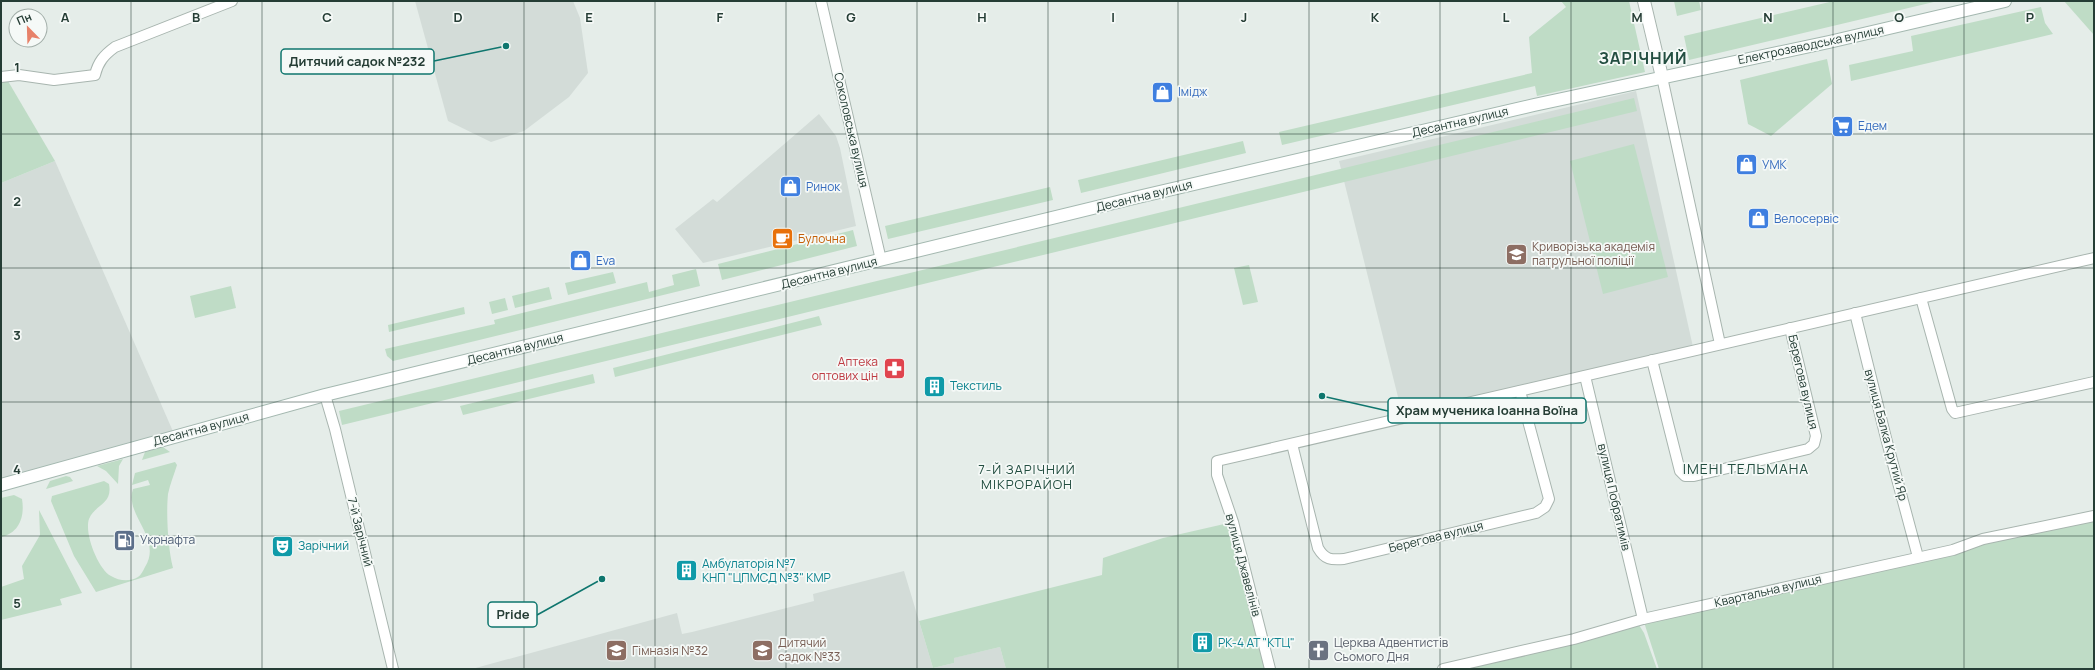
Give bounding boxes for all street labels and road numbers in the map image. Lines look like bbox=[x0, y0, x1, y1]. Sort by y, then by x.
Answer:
street label: Електрозаводська вулиця bbox=[1736, 21, 1885, 68]
street label: Соколовська вулиця bbox=[830, 71, 873, 189]
street label: Десантна вулиця bbox=[1410, 102, 1510, 141]
street label: Десантна вулиця bbox=[1094, 175, 1194, 216]
street label: Десантна вулиця bbox=[779, 252, 879, 293]
street label: Десантна вулиця bbox=[465, 328, 565, 369]
street label: Берегова вулиця bbox=[1784, 333, 1823, 431]
street label: вулиця Балка Крутий Яр bbox=[1861, 367, 1912, 503]
street label: Десантна вулиця bbox=[151, 408, 251, 450]
street label: вулиця Побратимів bbox=[1594, 442, 1635, 553]
street label: 7-й Зарічний bbox=[344, 495, 377, 568]
street label: вулиця Джавелінів bbox=[1222, 512, 1266, 619]
street label: Берегова вулиця bbox=[1387, 517, 1485, 556]
street label: Квартальна вулиця bbox=[1713, 570, 1823, 611]

